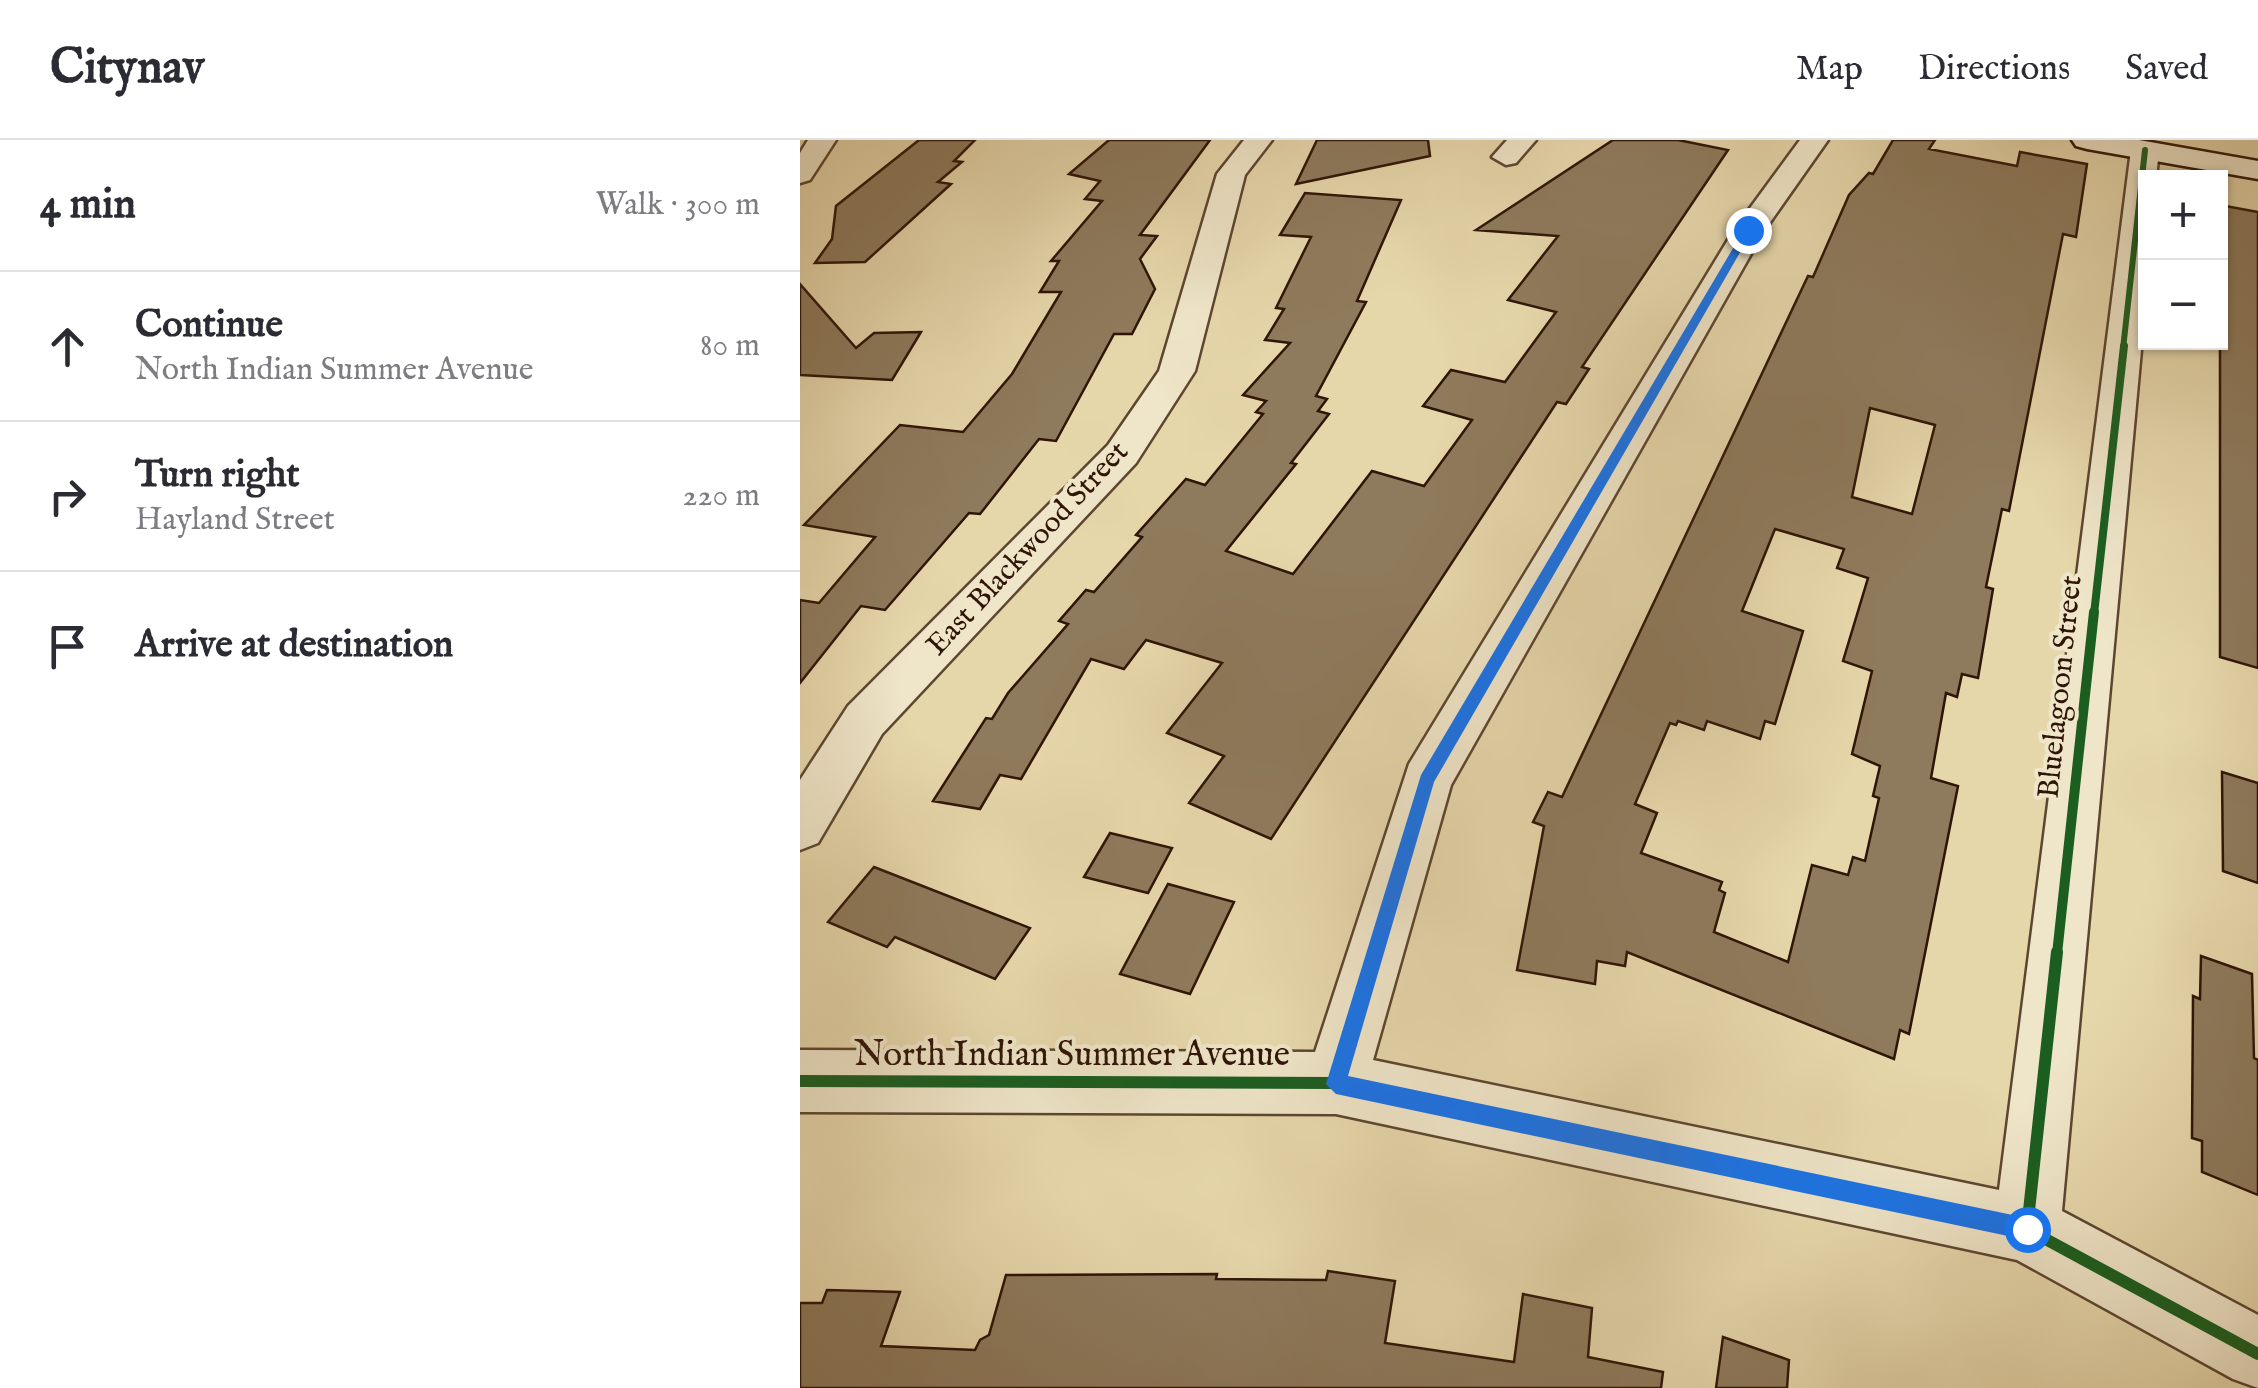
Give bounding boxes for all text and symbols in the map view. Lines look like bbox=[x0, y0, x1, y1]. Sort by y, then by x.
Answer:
text: Citynav bbox=[50, 39, 204, 99]
text: Map bbox=[1796, 47, 1863, 92]
text: Directions bbox=[1918, 47, 2070, 92]
text: Saved bbox=[2125, 47, 2208, 92]
map controls bbox=[2138, 170, 2228, 350]
button: + bbox=[2138, 170, 2228, 260]
text: 4 min bbox=[40, 179, 136, 232]
text: Walk · 300 m bbox=[596, 185, 760, 226]
route end bbox=[1726, 208, 1772, 254]
button: − bbox=[2138, 260, 2228, 350]
text: Continue bbox=[135, 302, 283, 350]
icon: ahead bbox=[40, 319, 95, 374]
text: 80 m bbox=[700, 326, 760, 367]
text: North Indian Summer Avenue bbox=[135, 350, 534, 391]
street label: East Blackwood Street bbox=[919, 434, 1137, 664]
text: Turn right bbox=[135, 452, 299, 500]
icon: right bbox=[40, 469, 95, 524]
text: 220 m bbox=[683, 476, 760, 517]
text: Hayland Street bbox=[135, 500, 335, 541]
street label: Bluelagoon Street bbox=[2030, 574, 2092, 800]
icon: arrive bbox=[40, 619, 95, 674]
text: Arrive at destination bbox=[135, 622, 453, 670]
street label: North Indian Summer Avenue bbox=[854, 1033, 1290, 1078]
route start bbox=[2005, 1207, 2051, 1253]

